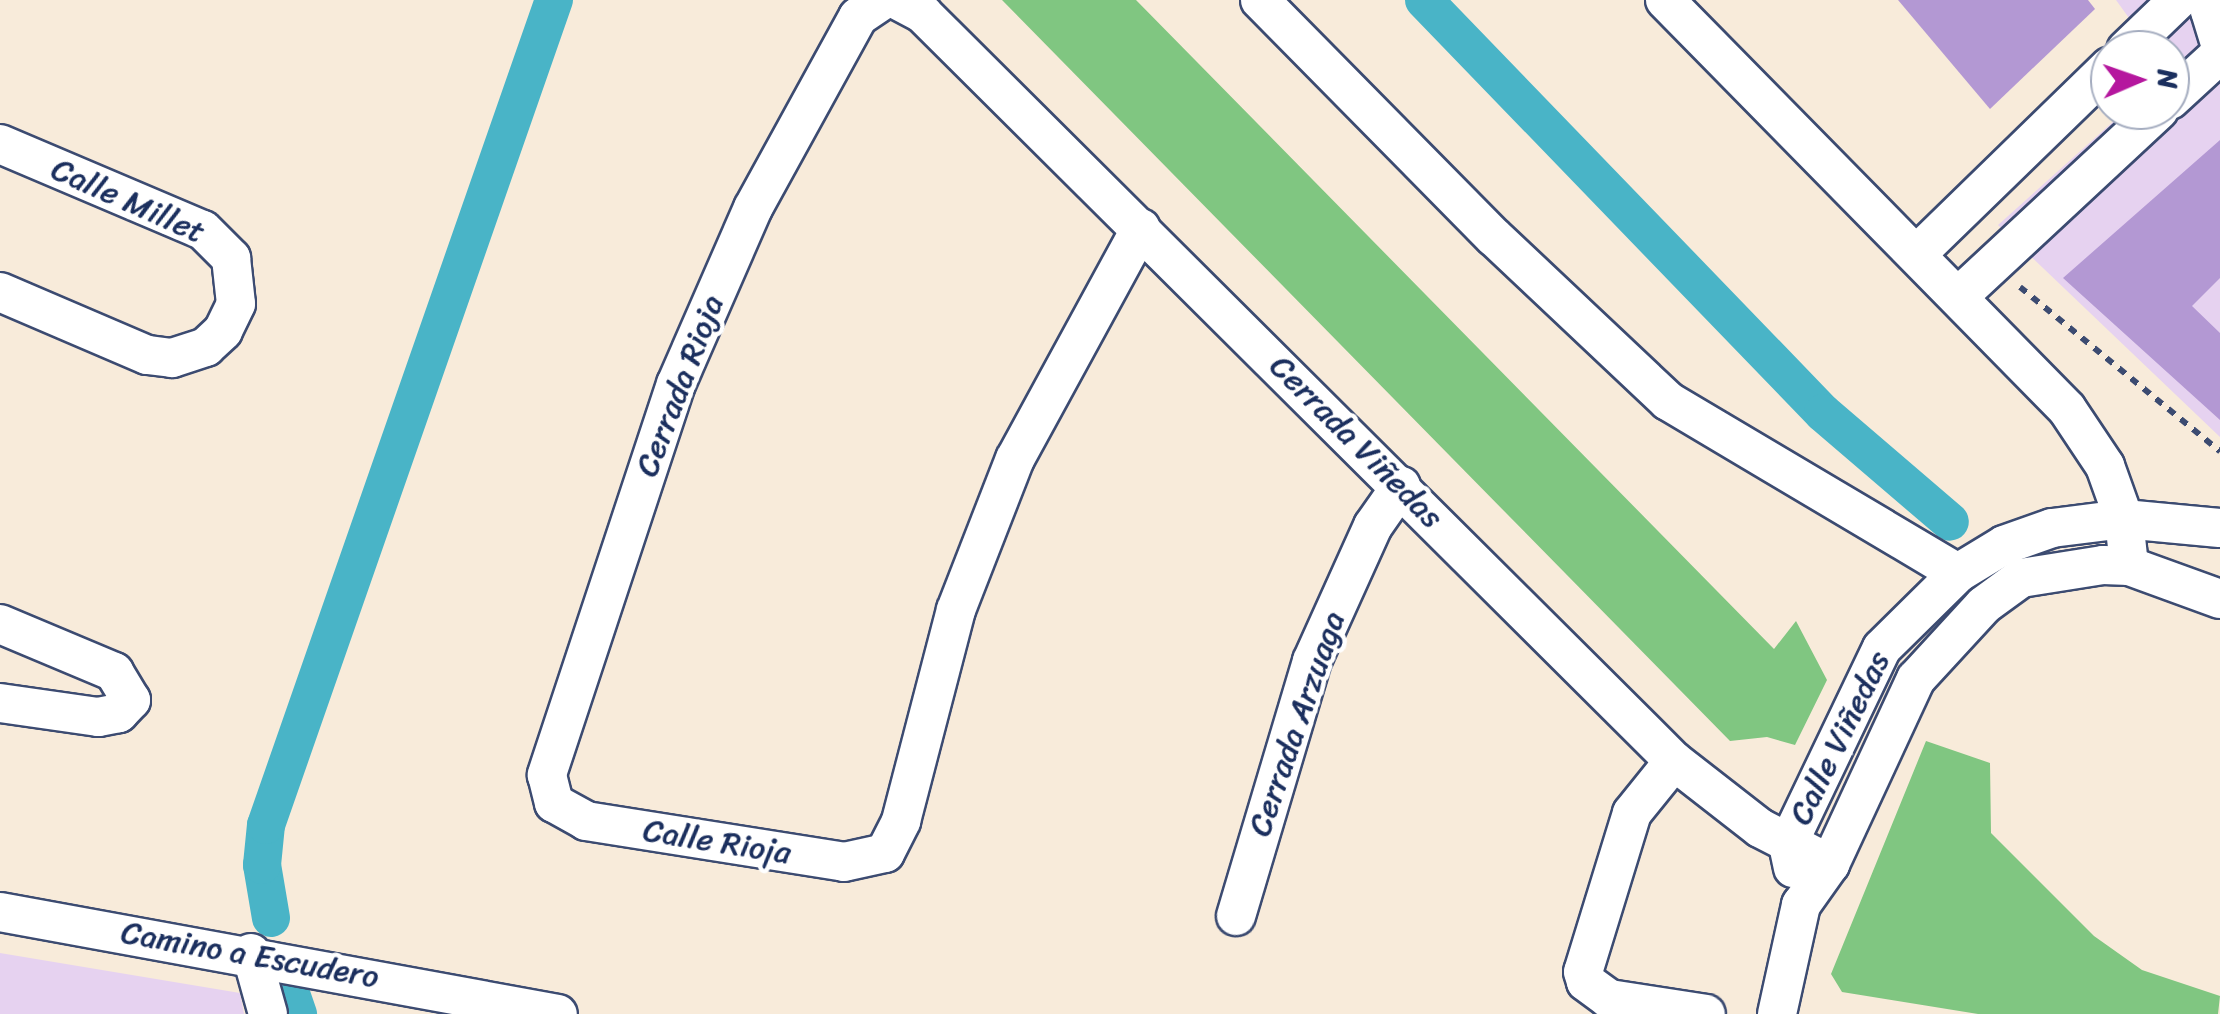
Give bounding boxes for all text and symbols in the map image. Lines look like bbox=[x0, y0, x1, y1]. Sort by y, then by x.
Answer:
north arrow bbox=[2090, 30, 2190, 130]
text: N bbox=[2144, 68, 2193, 90]
street label: Calle Millet bbox=[46, 151, 210, 251]
street label: Cerrada Rioja bbox=[628, 290, 732, 482]
street label: Cerrada Viñedas bbox=[1261, 347, 1451, 537]
street label: Cerrada Arzuaga bbox=[1241, 607, 1353, 841]
street label: Calle Viñedas bbox=[1781, 645, 1899, 831]
street label: Calle Rioja bbox=[640, 811, 794, 873]
street label: Camino a Escudero bbox=[117, 913, 383, 997]

